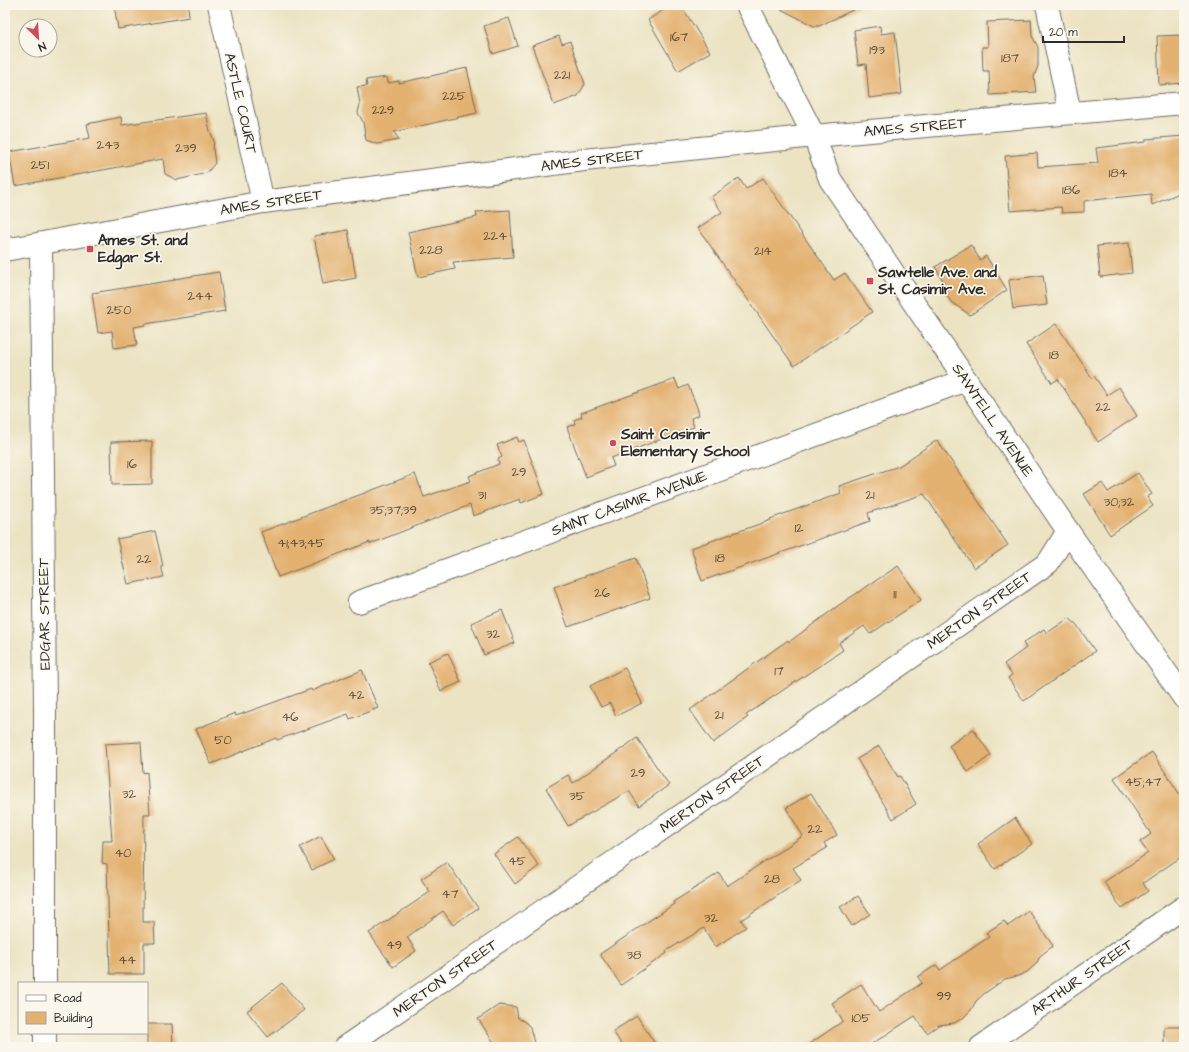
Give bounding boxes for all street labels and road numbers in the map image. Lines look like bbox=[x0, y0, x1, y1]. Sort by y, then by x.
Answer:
street label: ASTLE COURT bbox=[219, 51, 262, 156]
street label: AMES STREET bbox=[863, 112, 968, 142]
street label: AMES STREET bbox=[540, 144, 645, 177]
street label: AMES STREET bbox=[218, 184, 324, 221]
street label: SAWTELL AVENUE bbox=[947, 359, 1039, 481]
street label: SAINT CASIMIR AVENUE bbox=[548, 465, 710, 541]
street label: EDGAR STREET bbox=[33, 557, 56, 670]
street label: MERTON STREET bbox=[923, 566, 1036, 654]
street label: MERTON STREET bbox=[656, 750, 769, 838]
street label: MERTON STREET bbox=[389, 934, 502, 1022]
street label: ARTHUR STREET bbox=[1027, 934, 1138, 1021]

